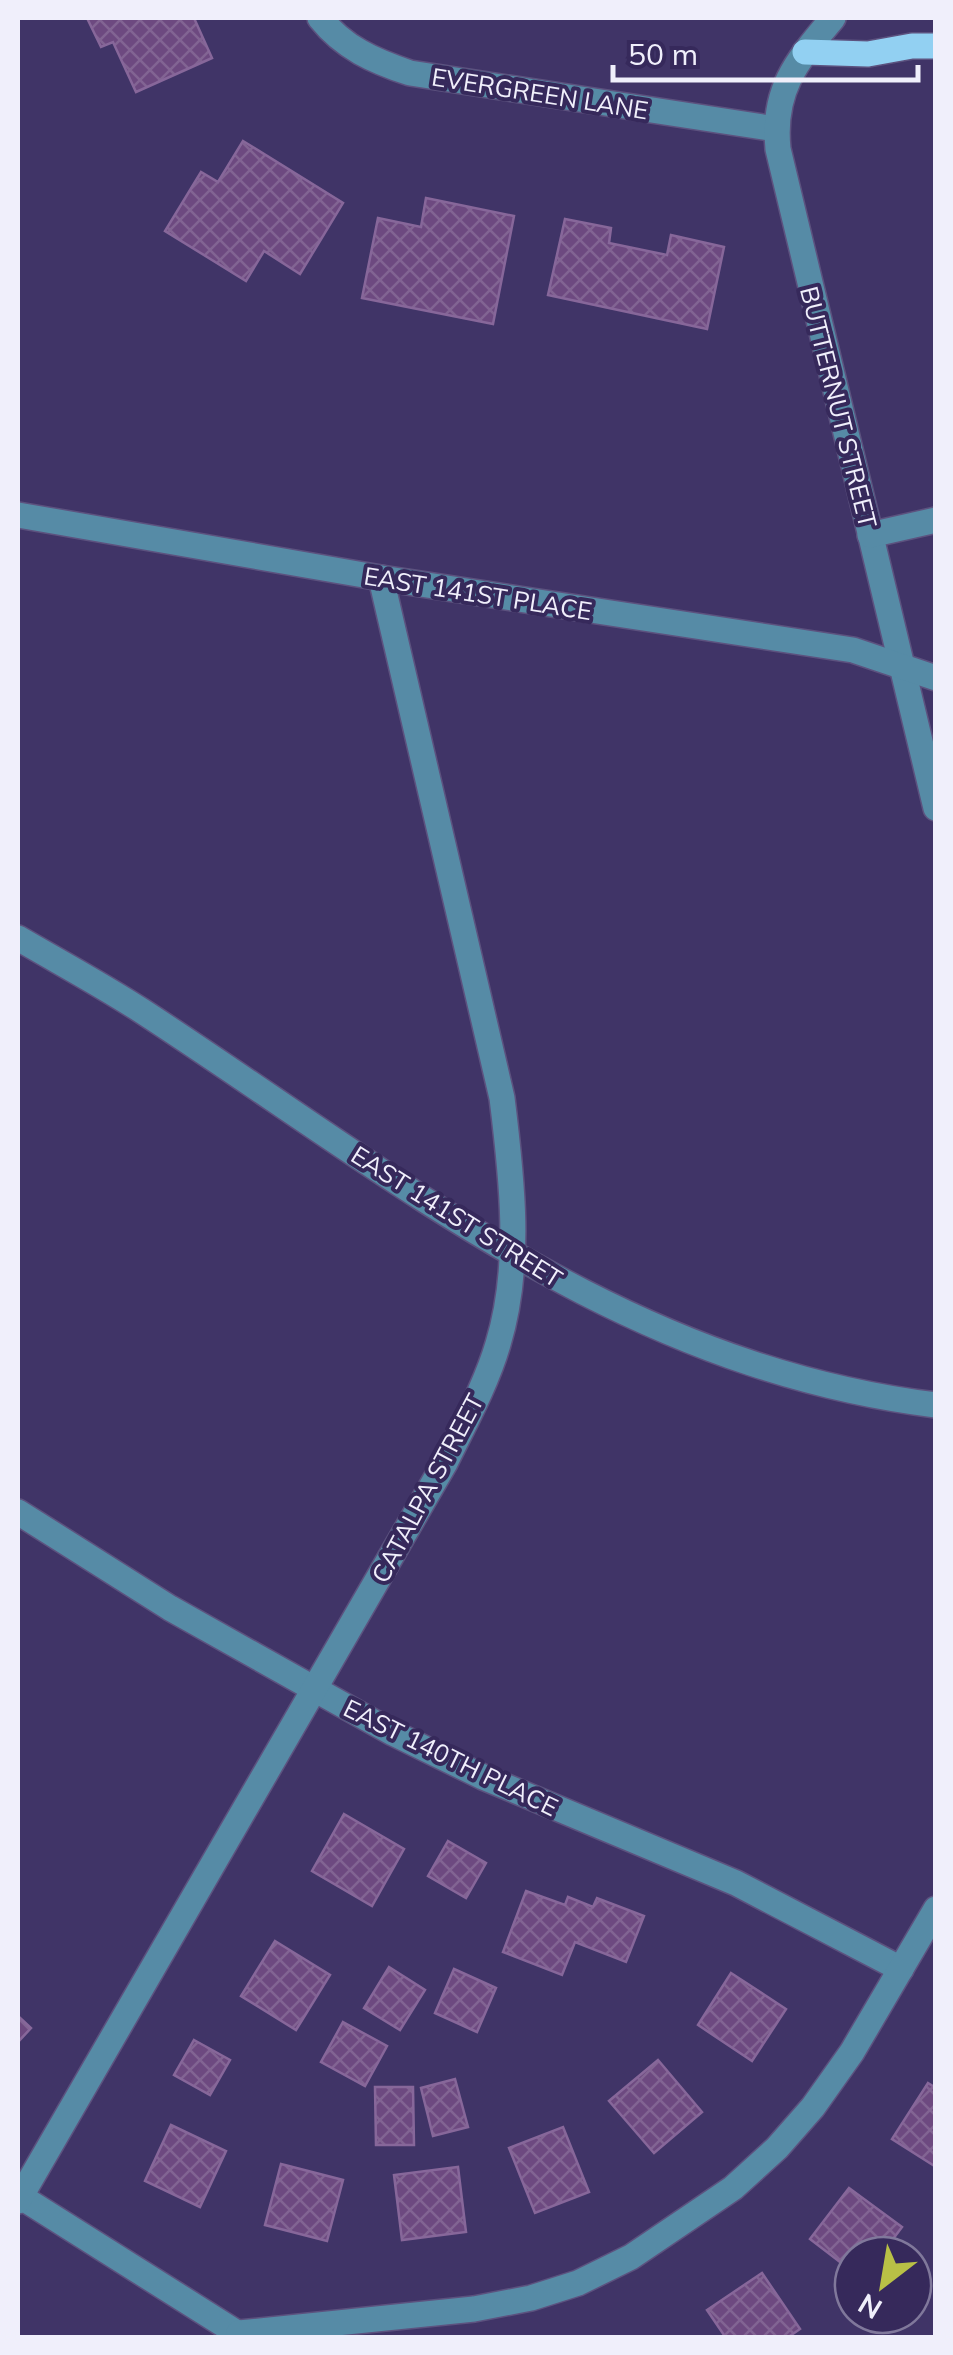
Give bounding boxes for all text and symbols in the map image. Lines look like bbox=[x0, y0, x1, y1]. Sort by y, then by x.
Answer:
scale bar bbox=[613, 20, 918, 82]
text: 50 m bbox=[628, 35, 698, 73]
street label: EVERGREEN LANE bbox=[429, 61, 651, 125]
street label: BUTTERNUT STREET bbox=[794, 283, 884, 531]
street label: EAST 141ST PLACE bbox=[362, 560, 594, 626]
street label: EAST 141ST STREET bbox=[346, 1138, 568, 1294]
street label: CATALPA STREET bbox=[364, 1388, 490, 1588]
street label: EAST 140TH PLACE bbox=[339, 1692, 563, 1822]
north arrow bbox=[833, 2235, 933, 2335]
text: N bbox=[852, 2286, 888, 2327]

